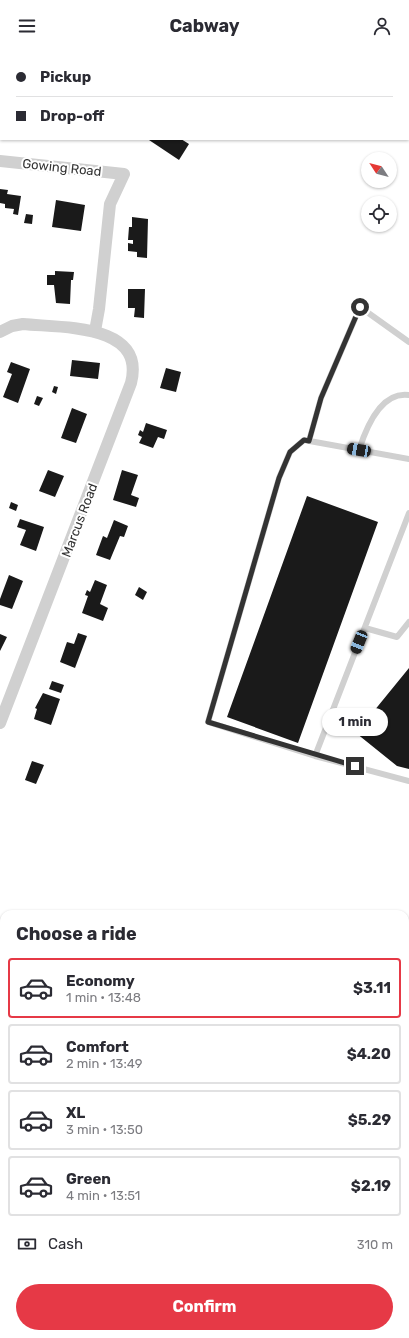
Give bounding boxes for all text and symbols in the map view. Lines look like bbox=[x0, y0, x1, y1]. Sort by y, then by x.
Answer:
icon: menu bbox=[16, 15, 38, 37]
text: Cabway bbox=[169, 15, 240, 37]
icon: person bbox=[371, 15, 393, 37]
text: Pickup bbox=[40, 68, 91, 86]
text: Drop-off bbox=[40, 107, 104, 125]
north arrow bbox=[361, 152, 397, 188]
map controls bbox=[361, 152, 397, 232]
street label: Gowing Road bbox=[22, 156, 102, 180]
button: locate bbox=[361, 196, 397, 232]
route start bbox=[351, 298, 369, 316]
car bbox=[346, 442, 372, 458]
street label: Marcus Road bbox=[58, 481, 100, 559]
car bbox=[349, 629, 369, 655]
callout: 1 min bbox=[322, 708, 388, 736]
text: 1 min bbox=[338, 714, 372, 729]
route end bbox=[346, 757, 364, 775]
text: Choose a ride bbox=[16, 923, 137, 945]
icon: car bbox=[18, 970, 54, 1006]
text: Economy bbox=[66, 972, 135, 990]
text: $3.11 bbox=[353, 979, 391, 997]
text: 1 min · 13:48 bbox=[66, 990, 141, 1005]
icon: car bbox=[18, 1036, 54, 1072]
text: Comfort bbox=[66, 1038, 129, 1056]
text: $4.20 bbox=[347, 1045, 391, 1063]
text: 2 min · 13:49 bbox=[66, 1056, 142, 1071]
icon: car bbox=[18, 1102, 54, 1138]
text: XL bbox=[66, 1104, 85, 1122]
text: $5.29 bbox=[348, 1111, 391, 1129]
text: 3 min · 13:50 bbox=[66, 1122, 143, 1137]
icon: car bbox=[18, 1168, 54, 1204]
text: Green bbox=[66, 1170, 111, 1188]
text: $2.19 bbox=[351, 1177, 391, 1195]
text: 4 min · 13:51 bbox=[66, 1188, 140, 1203]
icon: cash bbox=[16, 1233, 38, 1255]
text: Cash bbox=[48, 1235, 83, 1253]
text: 310 m bbox=[357, 1237, 393, 1252]
button: Confirm bbox=[16, 1284, 393, 1330]

